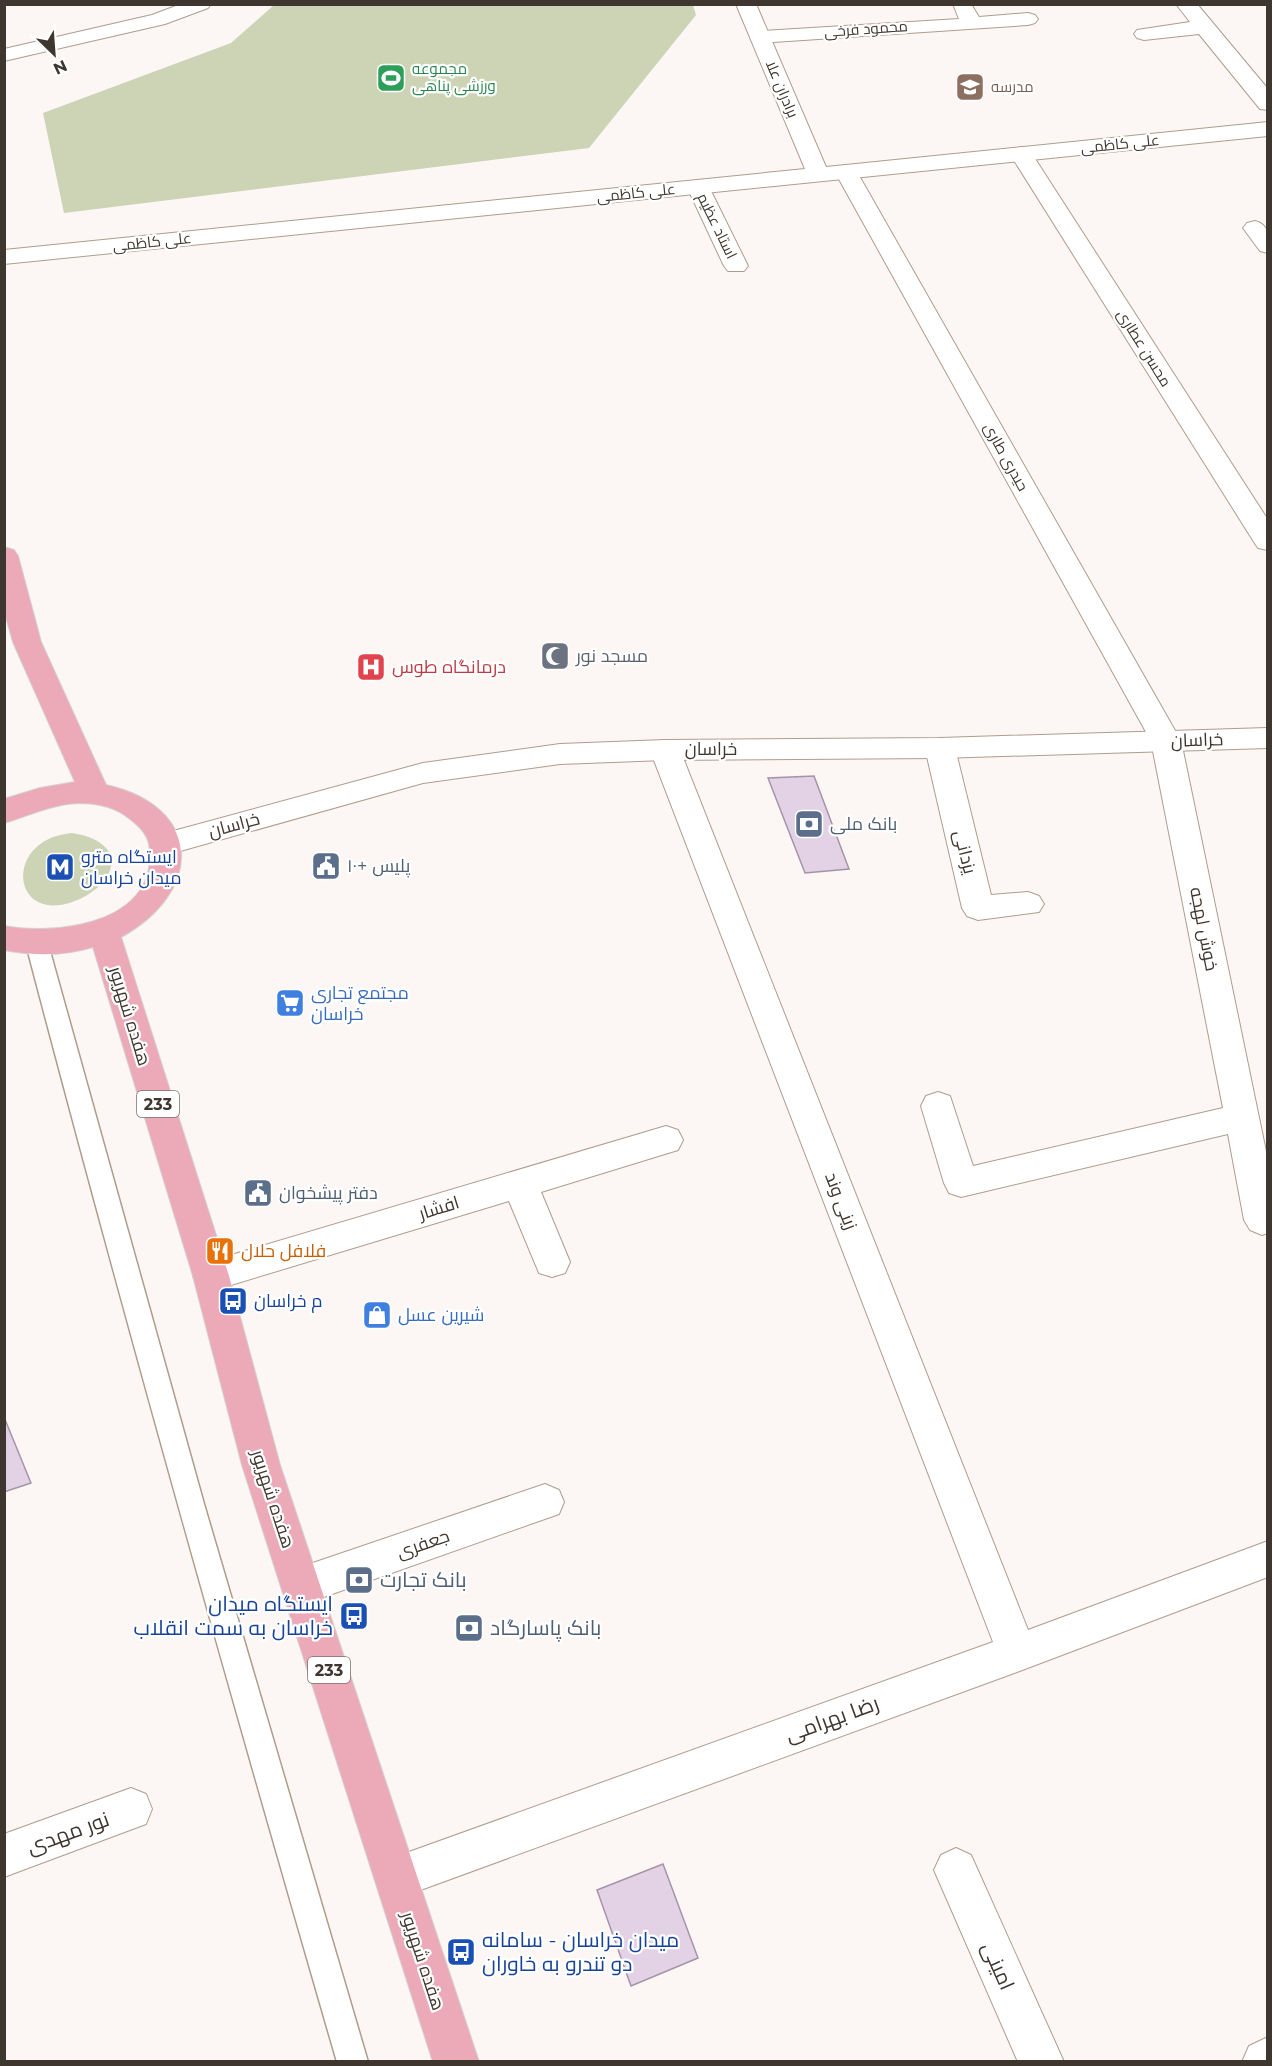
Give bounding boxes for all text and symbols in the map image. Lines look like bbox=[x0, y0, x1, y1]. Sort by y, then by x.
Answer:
street label: محمود فرخی bbox=[823, 16, 909, 42]
north arrow bbox=[24, 24, 84, 84]
text: N bbox=[50, 56, 70, 78]
street label: برادران علا bbox=[761, 57, 803, 121]
place label: مجموعه ورزشی پناهی bbox=[412, 59, 496, 96]
sports icon: مجموعه ورزشی پناهی bbox=[375, 62, 407, 94]
school or university icon: مدرسه bbox=[954, 71, 986, 103]
place label: مدرسه bbox=[991, 77, 1034, 96]
street label: علی کاظمی bbox=[1080, 130, 1160, 158]
street label: علی کاظمی bbox=[596, 179, 676, 207]
street label: استاد عظیم bbox=[692, 190, 742, 262]
street label: علی کاظمی bbox=[112, 228, 192, 256]
street label: محسن عطاری bbox=[1112, 306, 1176, 390]
street label: حیدری طاری bbox=[979, 419, 1033, 495]
mosque icon: مسجد نور bbox=[539, 640, 571, 672]
place label: مسجد نور bbox=[575, 645, 648, 667]
hospital icon: درمانگاه طوس bbox=[355, 651, 387, 683]
place label: درمانگاه طوس bbox=[392, 656, 506, 678]
street label: خراسان bbox=[1170, 728, 1224, 752]
street label: خراسان bbox=[685, 738, 737, 760]
street label: خراسان bbox=[206, 808, 262, 842]
bank icon: بانک ملی bbox=[793, 808, 825, 840]
place label: بانک ملی bbox=[830, 813, 897, 835]
street label: یزدانی bbox=[949, 828, 981, 876]
place label: ایستگاه مترو میدان خراسان bbox=[81, 846, 181, 889]
public building icon: پلیس +۱۰ bbox=[310, 850, 342, 882]
metro station icon: ایستگاه مترو میدان خراسان bbox=[44, 851, 76, 883]
place label: پلیس +۱۰ bbox=[347, 855, 410, 878]
street label: خوش لهجه bbox=[1185, 885, 1223, 973]
street label: هفده شهریور bbox=[104, 963, 156, 1068]
place label: مجتمع تجاری خراسان bbox=[311, 982, 409, 1025]
supermarket icon: مجتمع تجاری خراسان bbox=[274, 987, 306, 1019]
road number: 233 bbox=[137, 1091, 179, 1117]
street label: زینی وند bbox=[820, 1169, 862, 1233]
public building icon: دفتر پیشخوان bbox=[242, 1177, 274, 1209]
place label: دفتر پیشخوان bbox=[279, 1182, 378, 1205]
street label: افشار bbox=[415, 1191, 462, 1225]
restaurant icon: فلافل حلال bbox=[204, 1235, 236, 1267]
place label: فلافل حلال bbox=[241, 1240, 326, 1262]
bus stop icon: م خراسان bbox=[217, 1285, 249, 1317]
place label: م خراسان bbox=[254, 1290, 322, 1313]
shop icon: شیرین عسل bbox=[361, 1299, 393, 1331]
place label: شیرین عسل bbox=[398, 1304, 484, 1326]
street label: هفده شهریور bbox=[246, 1446, 299, 1551]
street label: جعفری bbox=[394, 1525, 452, 1563]
bank icon: بانک تجارت bbox=[343, 1564, 375, 1596]
place label: بانک تجارت bbox=[380, 1567, 467, 1592]
place label: ایستگاه میدان خراسان به سمت انقلاب bbox=[134, 1591, 333, 1641]
bus stop icon: ایستگاه میدان خراسان به سمت انقلاب bbox=[338, 1600, 370, 1632]
bank icon: بانک پاسارگاد bbox=[453, 1612, 485, 1644]
place label: بانک پاسارگاد bbox=[490, 1615, 601, 1642]
road number: 233 bbox=[308, 1657, 350, 1683]
street label: رضا بهرامی bbox=[782, 1690, 882, 1748]
street label: نور مهدی bbox=[23, 1806, 113, 1860]
street label: هفده شهریور bbox=[396, 1908, 449, 2013]
place label: میدان خراسان - سامانه دو تندرو به خاوران bbox=[482, 1927, 679, 1977]
bus stop icon: میدان خراسان - سامانه دو تندرو به خاوران bbox=[445, 1936, 477, 1968]
street label: امینی bbox=[976, 1938, 1020, 1994]

